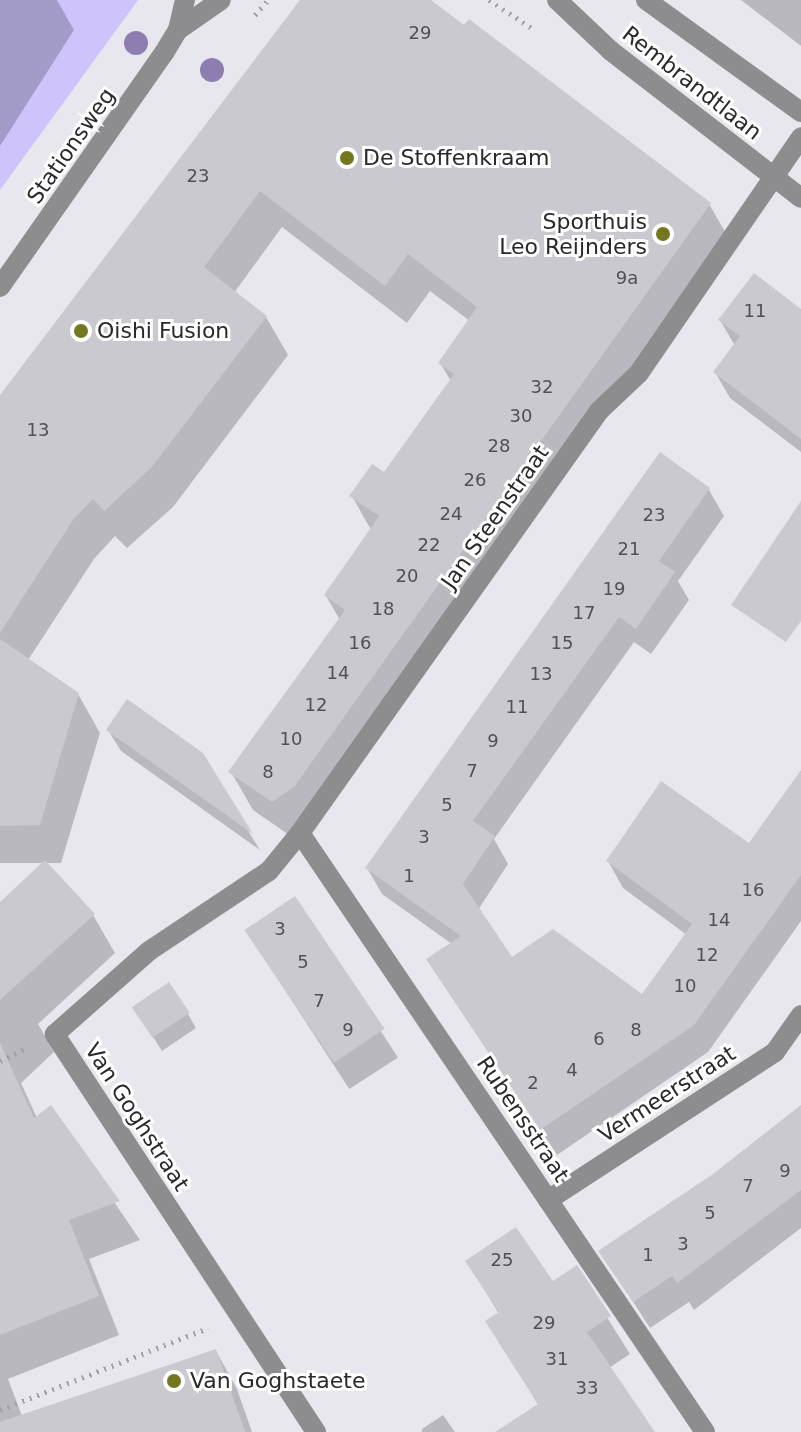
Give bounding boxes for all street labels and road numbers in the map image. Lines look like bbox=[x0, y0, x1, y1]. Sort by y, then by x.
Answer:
street label: Rembrandtlaan bbox=[617, 20, 767, 146]
street label: Stationsweg bbox=[21, 83, 121, 209]
street label: Jan Steenstraat bbox=[436, 440, 554, 594]
street label: Van Goghstraat bbox=[79, 1038, 195, 1196]
street label: Vermeerstraat bbox=[594, 1040, 740, 1148]
street label: Rubensstraat bbox=[471, 1051, 575, 1187]

